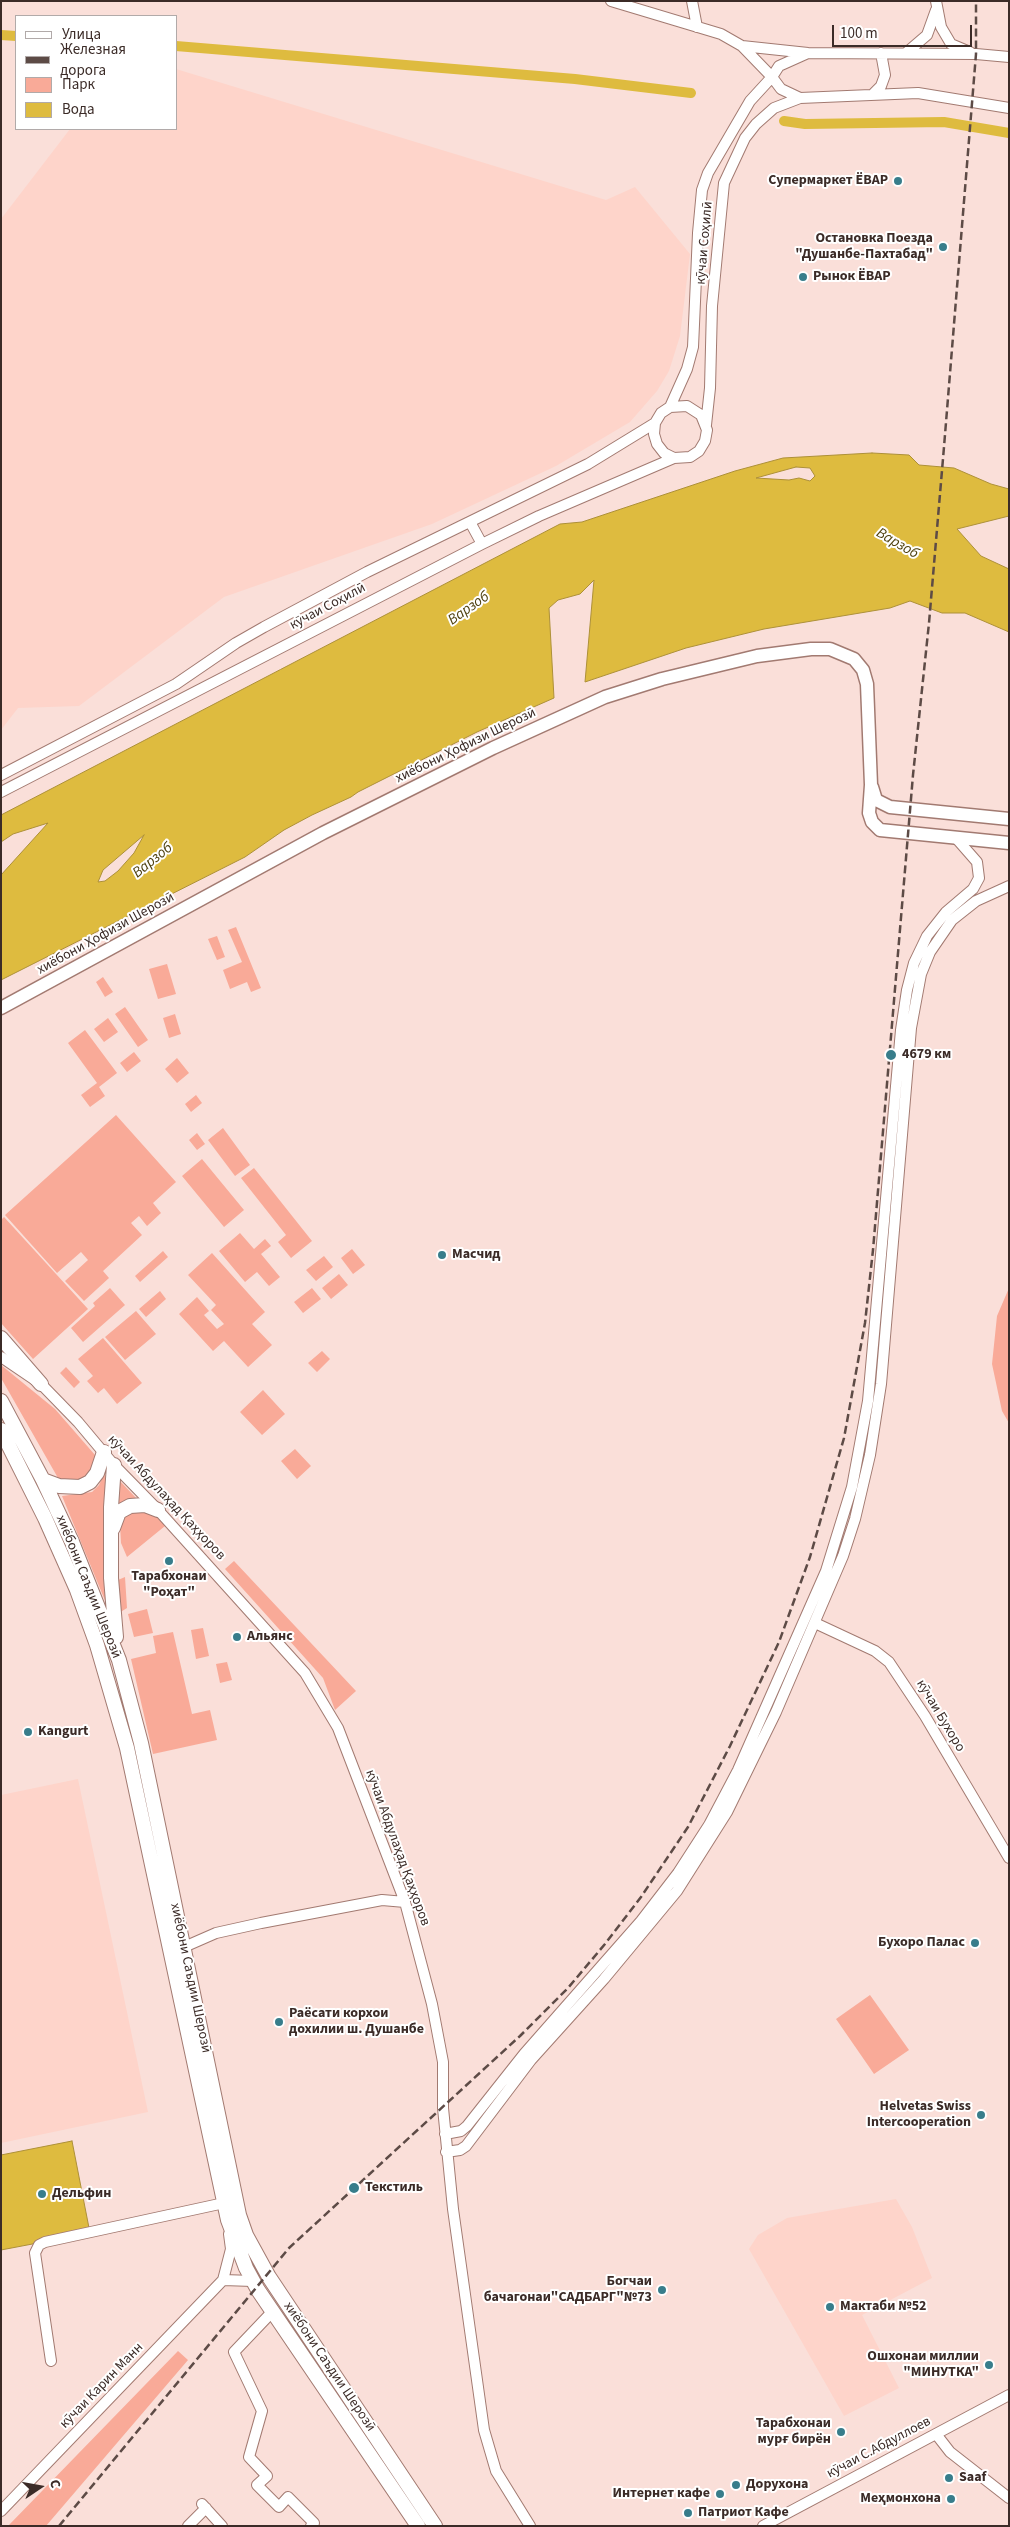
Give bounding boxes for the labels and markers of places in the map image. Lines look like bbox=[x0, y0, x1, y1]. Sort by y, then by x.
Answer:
place label: Супермаркет ЁВАР bbox=[768, 173, 888, 189]
marker: Супермаркет ЁВАР bbox=[892, 175, 904, 187]
place label: Остановка Поезда "Душанбе-Пахтабад" bbox=[795, 231, 933, 264]
marker: Остановка Поезда "Душанбе-Пахтабад" bbox=[937, 241, 949, 253]
place label: Рынок ЁВАР bbox=[813, 269, 891, 285]
marker: Рынок ЁВАР bbox=[797, 271, 809, 283]
place label: 4679 км bbox=[902, 1047, 951, 1063]
marker: 4679 км bbox=[884, 1048, 898, 1062]
place label: Масчид bbox=[452, 1247, 500, 1263]
marker: Масчид bbox=[436, 1249, 448, 1261]
marker: Тарабхонаи "Роҳат" bbox=[163, 1555, 175, 1567]
place label: Тарабхонаи "Роҳат" bbox=[131, 1569, 207, 1601]
place label: Альянс bbox=[247, 1629, 293, 1645]
marker: Альянс bbox=[231, 1631, 243, 1643]
place label: Kangurt bbox=[38, 1724, 88, 1740]
marker: Kangurt bbox=[22, 1726, 34, 1738]
place label: Бухоро Палас bbox=[878, 1935, 965, 1951]
marker: Бухоро Палас bbox=[969, 1937, 981, 1949]
place label: Раёсати корхои дохилии ш. Душанбе bbox=[289, 2006, 424, 2038]
marker: Раёсати корхои дохилии ш. Душанбе bbox=[273, 2016, 285, 2028]
place label: Helvetas Swiss Intercooperation bbox=[867, 2099, 971, 2132]
marker: Helvetas Swiss Intercooperation bbox=[975, 2109, 987, 2121]
place label: Текстиль bbox=[365, 2180, 423, 2196]
marker: Текстиль bbox=[347, 2181, 361, 2195]
place label: Дельфин bbox=[52, 2186, 111, 2202]
marker: Дельфин bbox=[36, 2188, 48, 2200]
place label: Богчаи бачагонаи"САДБАРГ"№73 bbox=[484, 2274, 652, 2306]
marker: Богчаи бачагонаи"САДБАРГ"№73 bbox=[656, 2284, 668, 2296]
place label: Мактаби №52 bbox=[840, 2299, 926, 2315]
marker: Мактаби №52 bbox=[824, 2301, 836, 2313]
place label: Ошхонаи миллии "МИНУТКА" bbox=[867, 2349, 979, 2382]
marker: Ошхонаи миллии "МИНУТКА" bbox=[983, 2359, 995, 2371]
place label: Тарабхонаи мурғ бирён bbox=[756, 2416, 831, 2448]
marker: Тарабхонаи мурғ бирён bbox=[835, 2426, 847, 2438]
place label: Saaf bbox=[959, 2470, 986, 2486]
marker: Saaf bbox=[943, 2472, 955, 2484]
place label: Дорухона bbox=[746, 2477, 808, 2493]
marker: Дорухона bbox=[730, 2479, 742, 2491]
place label: Интернет кафе bbox=[612, 2486, 710, 2502]
marker: Интернет кафе bbox=[714, 2488, 726, 2500]
place label: Меҳмонхона bbox=[860, 2491, 941, 2507]
marker: Меҳмонхона bbox=[945, 2493, 957, 2505]
place label: Патриот Кафе bbox=[698, 2505, 789, 2521]
marker: Патриот Кафе bbox=[682, 2507, 694, 2519]

